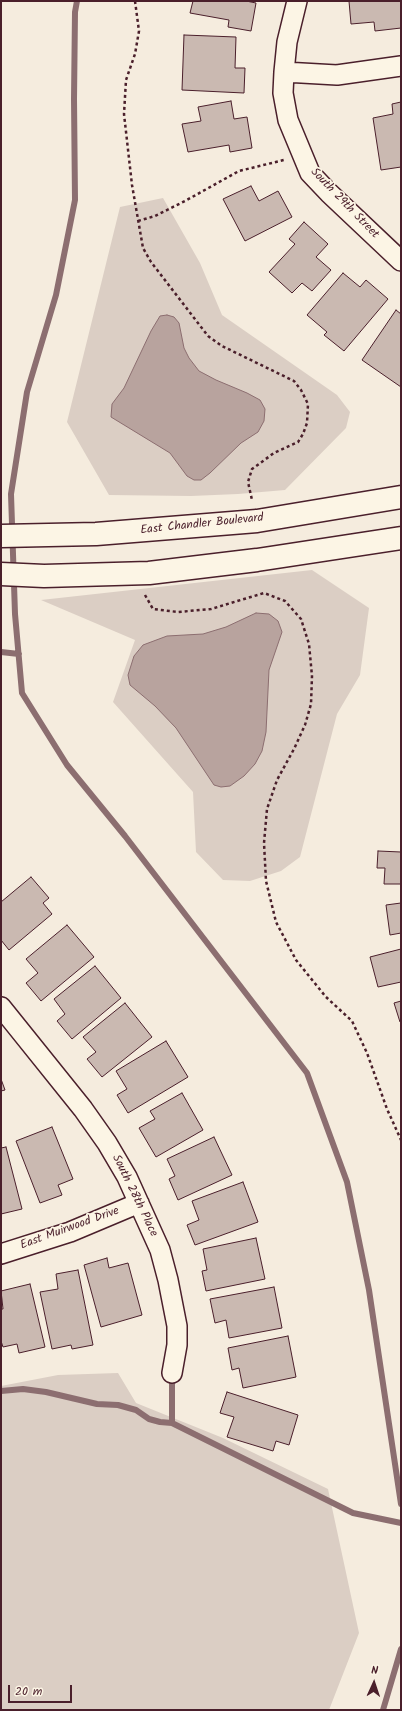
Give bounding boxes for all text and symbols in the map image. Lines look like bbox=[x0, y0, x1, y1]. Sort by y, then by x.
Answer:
street label: South 29th Street bbox=[307, 166, 381, 242]
street label: East Chandler Boulevard bbox=[140, 511, 264, 539]
street label: South 28th Place bbox=[108, 1153, 160, 1239]
street label: East Muirwood Drive bbox=[19, 1204, 121, 1254]
text: N bbox=[371, 1662, 379, 1680]
north arrow bbox=[354, 1663, 394, 1703]
scale bar bbox=[10, 1677, 74, 1703]
text: 20 m bbox=[15, 1682, 42, 1701]

